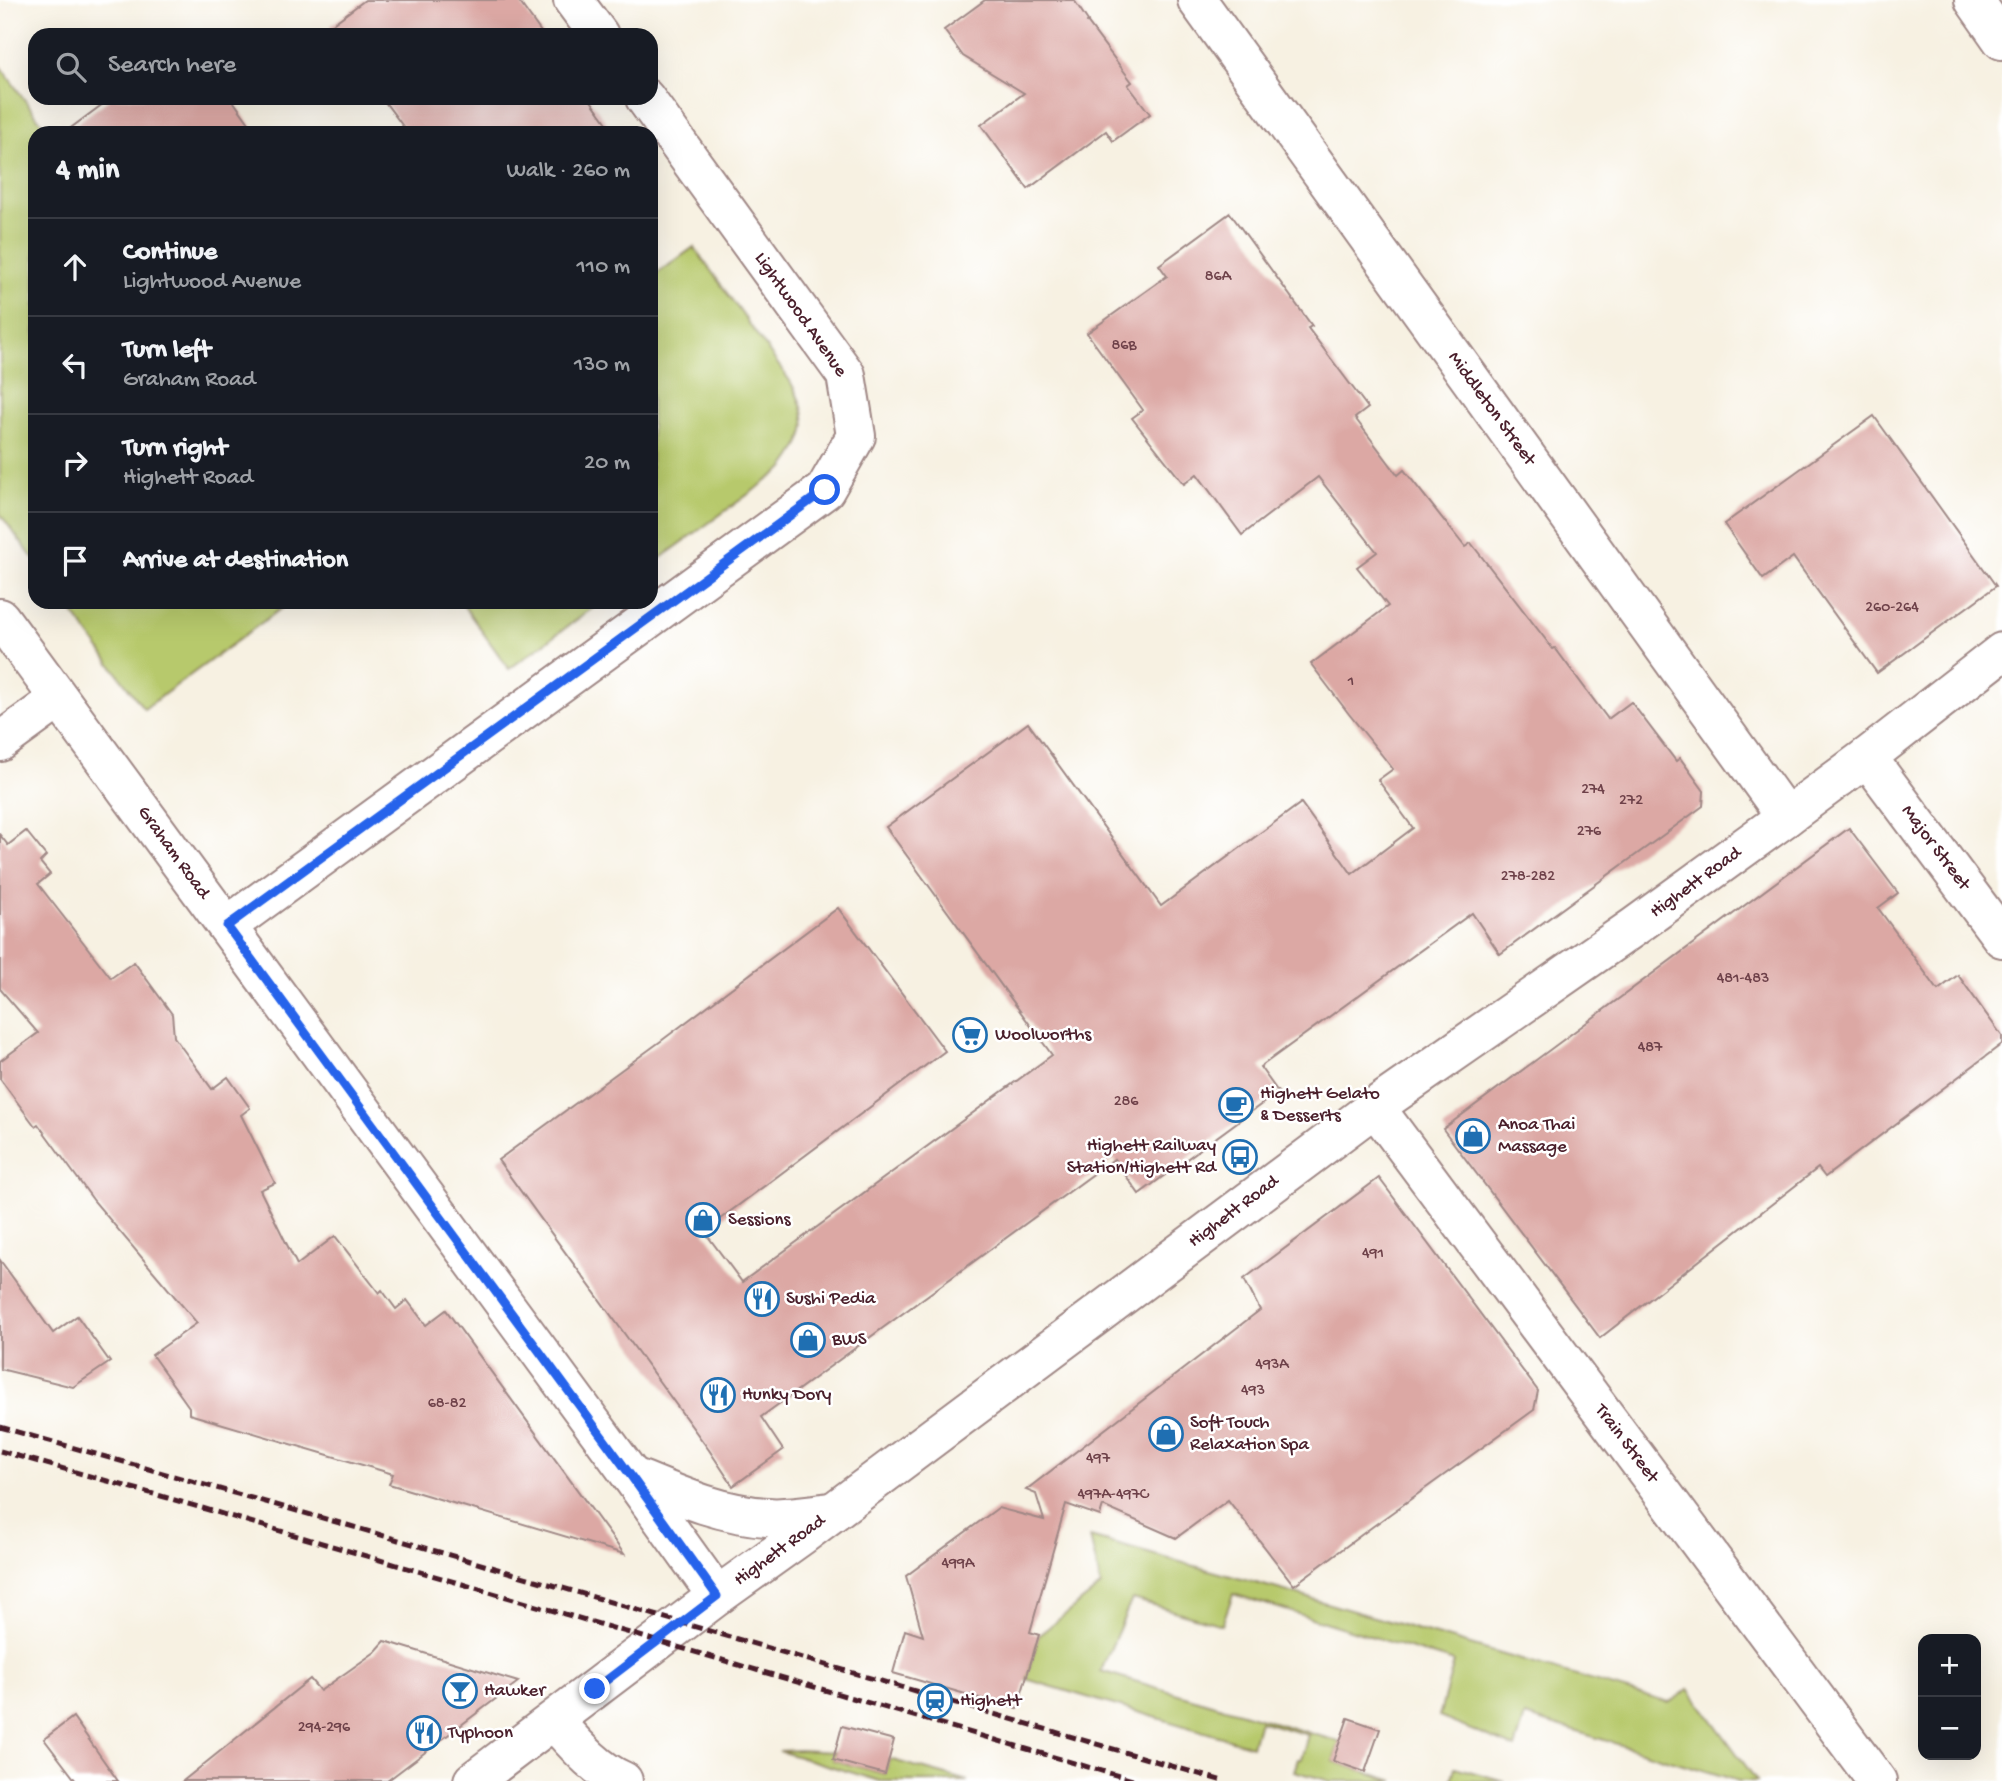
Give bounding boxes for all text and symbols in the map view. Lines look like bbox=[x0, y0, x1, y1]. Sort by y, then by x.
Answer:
search box bbox=[28, 28, 658, 105]
icon: search bbox=[52, 48, 90, 86]
text: Search here bbox=[108, 51, 236, 82]
text: 4 min bbox=[56, 154, 119, 189]
text: Walk · 260 m bbox=[506, 158, 630, 185]
text: Continue bbox=[123, 238, 217, 269]
icon: ahead bbox=[56, 248, 94, 286]
street label: Lightwood Avenue bbox=[748, 248, 852, 382]
text: 110 m bbox=[577, 254, 630, 281]
house number: 86A bbox=[1205, 268, 1233, 287]
text: Lightwood Avenue bbox=[123, 269, 301, 296]
text: Turn left bbox=[123, 336, 211, 367]
house number: 86B bbox=[1111, 337, 1137, 356]
icon: left bbox=[56, 346, 94, 384]
street label: Middleton Street bbox=[1442, 347, 1541, 472]
text: 130 m bbox=[574, 352, 630, 379]
text: Graham Road bbox=[123, 367, 256, 394]
text: Turn right bbox=[123, 434, 227, 465]
icon: right bbox=[56, 444, 94, 482]
text: 20 m bbox=[584, 450, 630, 477]
text: Highett Road bbox=[123, 465, 253, 492]
route start bbox=[809, 474, 840, 505]
icon: arrive bbox=[56, 542, 94, 580]
text: Arrive at destination bbox=[123, 546, 348, 577]
house number: 260-264 bbox=[1865, 599, 1919, 618]
house number: 1 bbox=[1347, 673, 1354, 692]
house number: 274 bbox=[1581, 781, 1605, 800]
house number: 272 bbox=[1619, 792, 1643, 811]
street label: Major Street bbox=[1895, 801, 1976, 897]
street label: Graham Road bbox=[132, 802, 216, 906]
house number: 276 bbox=[1577, 823, 1602, 842]
street label: Highett Road bbox=[1646, 841, 1748, 924]
house number: 278-282 bbox=[1501, 868, 1555, 887]
house number: 481-483 bbox=[1717, 970, 1769, 989]
supermarket icon: Woolworths bbox=[951, 1016, 989, 1054]
place label: Woolworths bbox=[995, 1024, 1092, 1047]
house number: 487 bbox=[1638, 1039, 1663, 1058]
place label: Highett Gelato & Desserts bbox=[1260, 1083, 1380, 1128]
cafe icon: Highett Gelato & Desserts bbox=[1217, 1086, 1255, 1124]
house number: 286 bbox=[1114, 1093, 1139, 1112]
place label: Anoa Thai Massage bbox=[1498, 1114, 1575, 1159]
shop icon: Anoa Thai Massage bbox=[1454, 1117, 1492, 1155]
place label: Highett Railway Station/Highett Rd bbox=[1067, 1135, 1218, 1180]
bus stop icon: Highett Railway Station/Highett Rd bbox=[1221, 1138, 1259, 1176]
street label: Highett Road bbox=[1184, 1169, 1285, 1253]
shop icon: Sessions bbox=[684, 1201, 722, 1239]
place label: Sessions bbox=[728, 1209, 792, 1232]
house number: 491 bbox=[1362, 1245, 1384, 1264]
restaurant icon: Sushi Pedia bbox=[743, 1280, 781, 1318]
place label: Sushi Pedia bbox=[786, 1288, 877, 1311]
shop icon: BWS bbox=[789, 1321, 827, 1359]
place label: BWS bbox=[831, 1329, 867, 1352]
house number: 493A bbox=[1255, 1356, 1290, 1375]
restaurant icon: Hunky Dory bbox=[699, 1376, 737, 1414]
house number: 493 bbox=[1241, 1382, 1265, 1401]
place label: Hunky Dory bbox=[742, 1384, 832, 1407]
house number: 68-82 bbox=[428, 1395, 466, 1414]
street label: Train Street bbox=[1588, 1399, 1664, 1490]
place label: Soft Touch Relaxation Spa bbox=[1190, 1412, 1310, 1457]
shop icon: Soft Touch Relaxation Spa bbox=[1147, 1415, 1185, 1453]
house number: 497 bbox=[1086, 1450, 1111, 1469]
house number: 497A-497C bbox=[1078, 1486, 1150, 1505]
street label: Highett Road bbox=[730, 1509, 832, 1592]
house number: 499A bbox=[941, 1555, 976, 1574]
map controls bbox=[1918, 1634, 1981, 1760]
button: + bbox=[1918, 1634, 1981, 1697]
bar icon: Hawker bbox=[441, 1672, 479, 1710]
route end bbox=[579, 1673, 610, 1704]
place label: Hawker bbox=[484, 1680, 547, 1703]
station icon: Highett bbox=[916, 1682, 954, 1720]
place label: Highett bbox=[960, 1690, 1024, 1713]
button: − bbox=[1918, 1697, 1981, 1760]
restaurant icon: Typhoon bbox=[405, 1714, 443, 1752]
house number: 294-296 bbox=[298, 1719, 351, 1738]
place label: Typhoon bbox=[447, 1722, 513, 1745]

